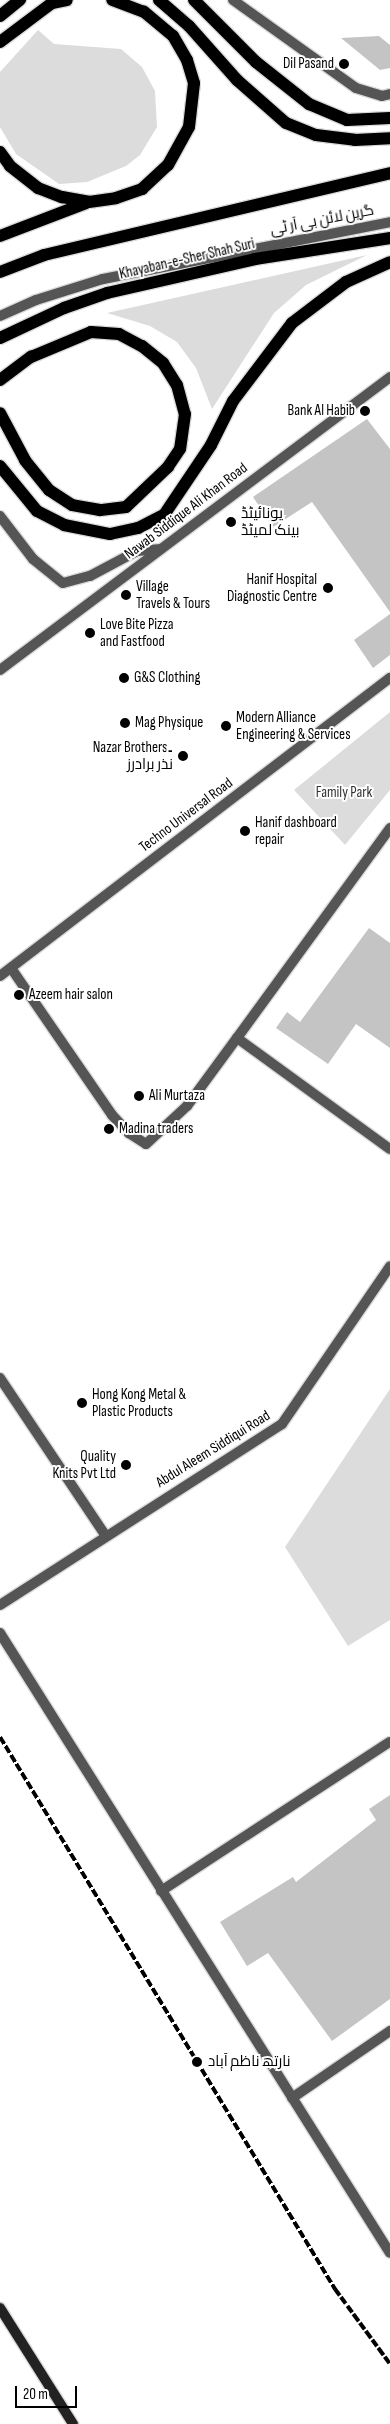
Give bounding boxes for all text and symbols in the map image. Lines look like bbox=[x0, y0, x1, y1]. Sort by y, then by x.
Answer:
place label: Dil Pasand bbox=[283, 55, 334, 73]
marker: Dil Pasand bbox=[338, 58, 350, 70]
street label: گرین لائن بی آر ٹی bbox=[269, 201, 375, 239]
street label: Khayaban-e-Sher Shah Suri bbox=[118, 235, 256, 283]
place label: Bank Al Habib bbox=[288, 402, 355, 420]
marker: Bank Al Habib bbox=[359, 405, 371, 417]
street label: Nawab Siddique Ali Khan Road bbox=[121, 459, 251, 563]
place label: یونائیٹڈ بینک لمیٹڈ bbox=[241, 504, 300, 539]
marker: یونائیٹڈ بینک لمیٹڈ bbox=[225, 516, 237, 528]
place label: Hanif Hospital Diagnostic Centre bbox=[227, 570, 317, 605]
place label: Village Travels & Tours bbox=[136, 577, 210, 612]
marker: Hanif Hospital Diagnostic Centre bbox=[321, 581, 335, 595]
marker: Village Travels & Tours bbox=[120, 589, 132, 601]
place label: Love Bite Pizza and Fastfood bbox=[100, 615, 174, 650]
marker: Love Bite Pizza and Fastfood bbox=[84, 627, 96, 639]
place label: G&S Clothing bbox=[134, 669, 200, 687]
marker: G&S Clothing bbox=[118, 672, 130, 684]
place label: Modern Alliance Engineering & Services bbox=[236, 708, 351, 743]
place label: Mag Physique bbox=[135, 714, 203, 732]
marker: Mag Physique bbox=[119, 717, 131, 729]
marker: Modern Alliance Engineering & Services bbox=[220, 720, 232, 732]
place label: Nazar Brothers۔ نذر برادرز bbox=[93, 738, 173, 773]
marker: Nazar Brothers۔ نذر برادرز bbox=[177, 750, 189, 762]
street label: Techno Universal Road bbox=[136, 774, 236, 856]
park label: Family Park bbox=[316, 784, 372, 802]
place label: Hanif dashboard repair bbox=[255, 813, 337, 848]
marker: Hanif dashboard repair bbox=[239, 825, 251, 837]
place label: Azeem hair salon bbox=[29, 986, 113, 1004]
marker: Azeem hair salon bbox=[13, 989, 25, 1001]
place label: Ali Murtaza bbox=[149, 1087, 205, 1105]
marker: Ali Murtaza bbox=[133, 1090, 145, 1102]
place label: Madina traders bbox=[119, 1120, 193, 1138]
marker: Madina traders bbox=[103, 1123, 115, 1135]
place label: Hong Kong Metal & Plastic Products bbox=[92, 1385, 186, 1420]
marker: Hong Kong Metal & Plastic Products bbox=[76, 1397, 88, 1409]
street label: Abdul Aleem Siddiqui Road bbox=[153, 1407, 273, 1491]
place label: Quality Knits Pvt Ltd bbox=[52, 1447, 116, 1482]
marker: Quality Knits Pvt Ltd bbox=[120, 1459, 132, 1471]
place label: نارتھ ناظم آباد bbox=[208, 2053, 291, 2071]
marker: نارتھ ناظم آباد bbox=[190, 2055, 204, 2069]
scale bar bbox=[18, 2376, 80, 2408]
text: 20 m bbox=[23, 2385, 48, 2404]

